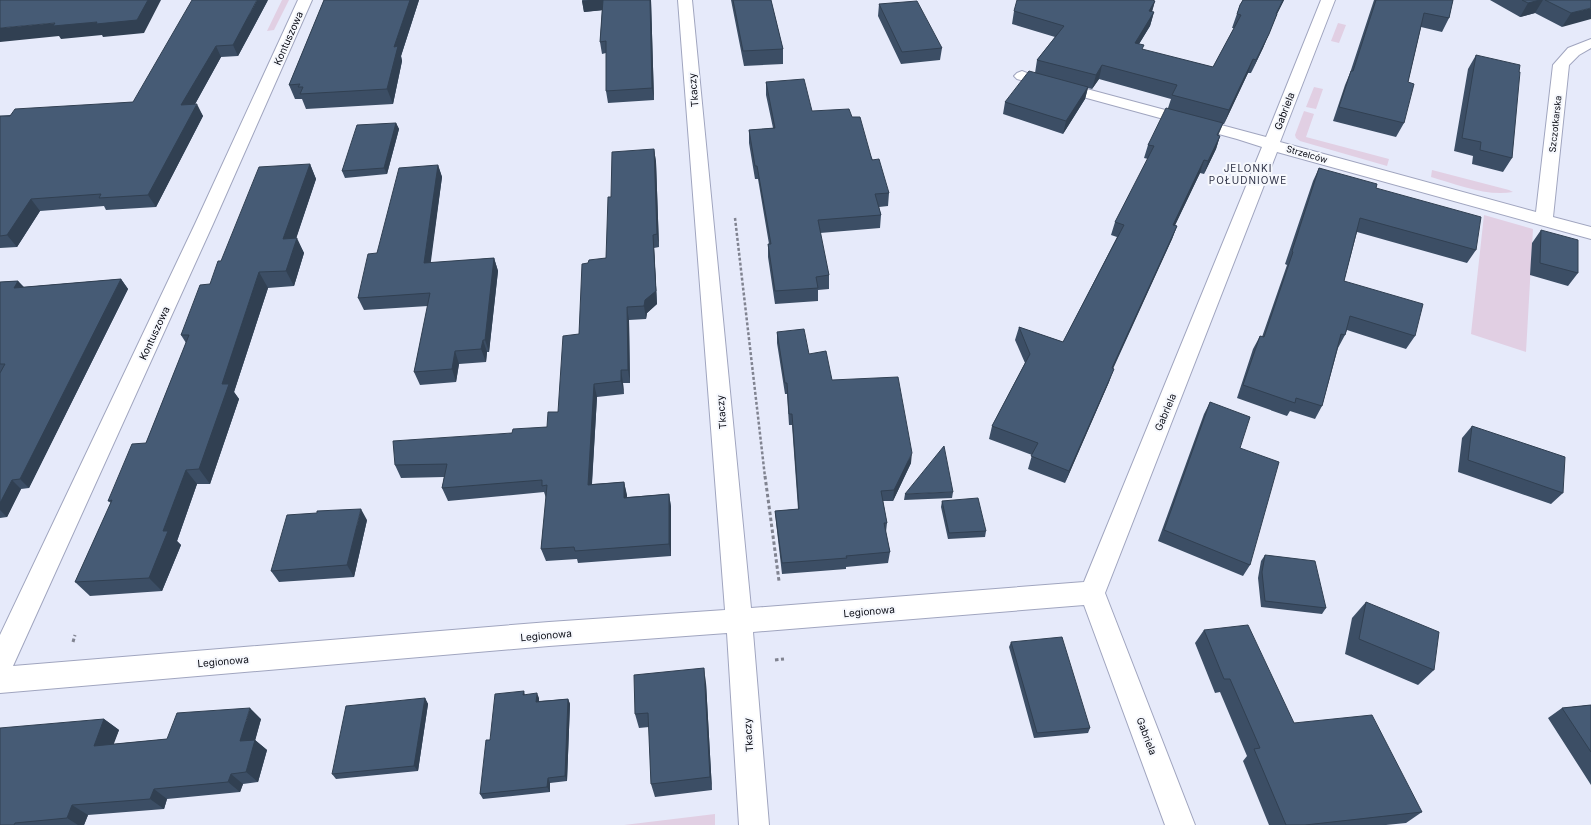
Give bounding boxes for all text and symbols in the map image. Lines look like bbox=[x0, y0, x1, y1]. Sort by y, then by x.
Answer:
street label: Kontuszowa bbox=[271, 9, 305, 67]
street label: Tkaczy bbox=[685, 72, 700, 108]
street label: Gabriela bbox=[1271, 90, 1297, 132]
street label: Szczotkarska bbox=[1547, 95, 1563, 153]
street label: Strzelców bbox=[1285, 143, 1329, 165]
district label: JELONKI POŁUDNIOWE bbox=[1209, 162, 1287, 186]
street label: Kontuszowa bbox=[136, 304, 172, 362]
street label: Gabriela bbox=[1152, 392, 1178, 432]
street label: Tkaczy bbox=[713, 394, 728, 430]
street label: Legionowa bbox=[843, 603, 895, 619]
street label: Legionowa bbox=[520, 627, 572, 643]
street label: Legionowa bbox=[197, 653, 249, 669]
street label: Gabriela bbox=[1134, 715, 1160, 757]
street label: Tkaczy bbox=[741, 717, 755, 753]

